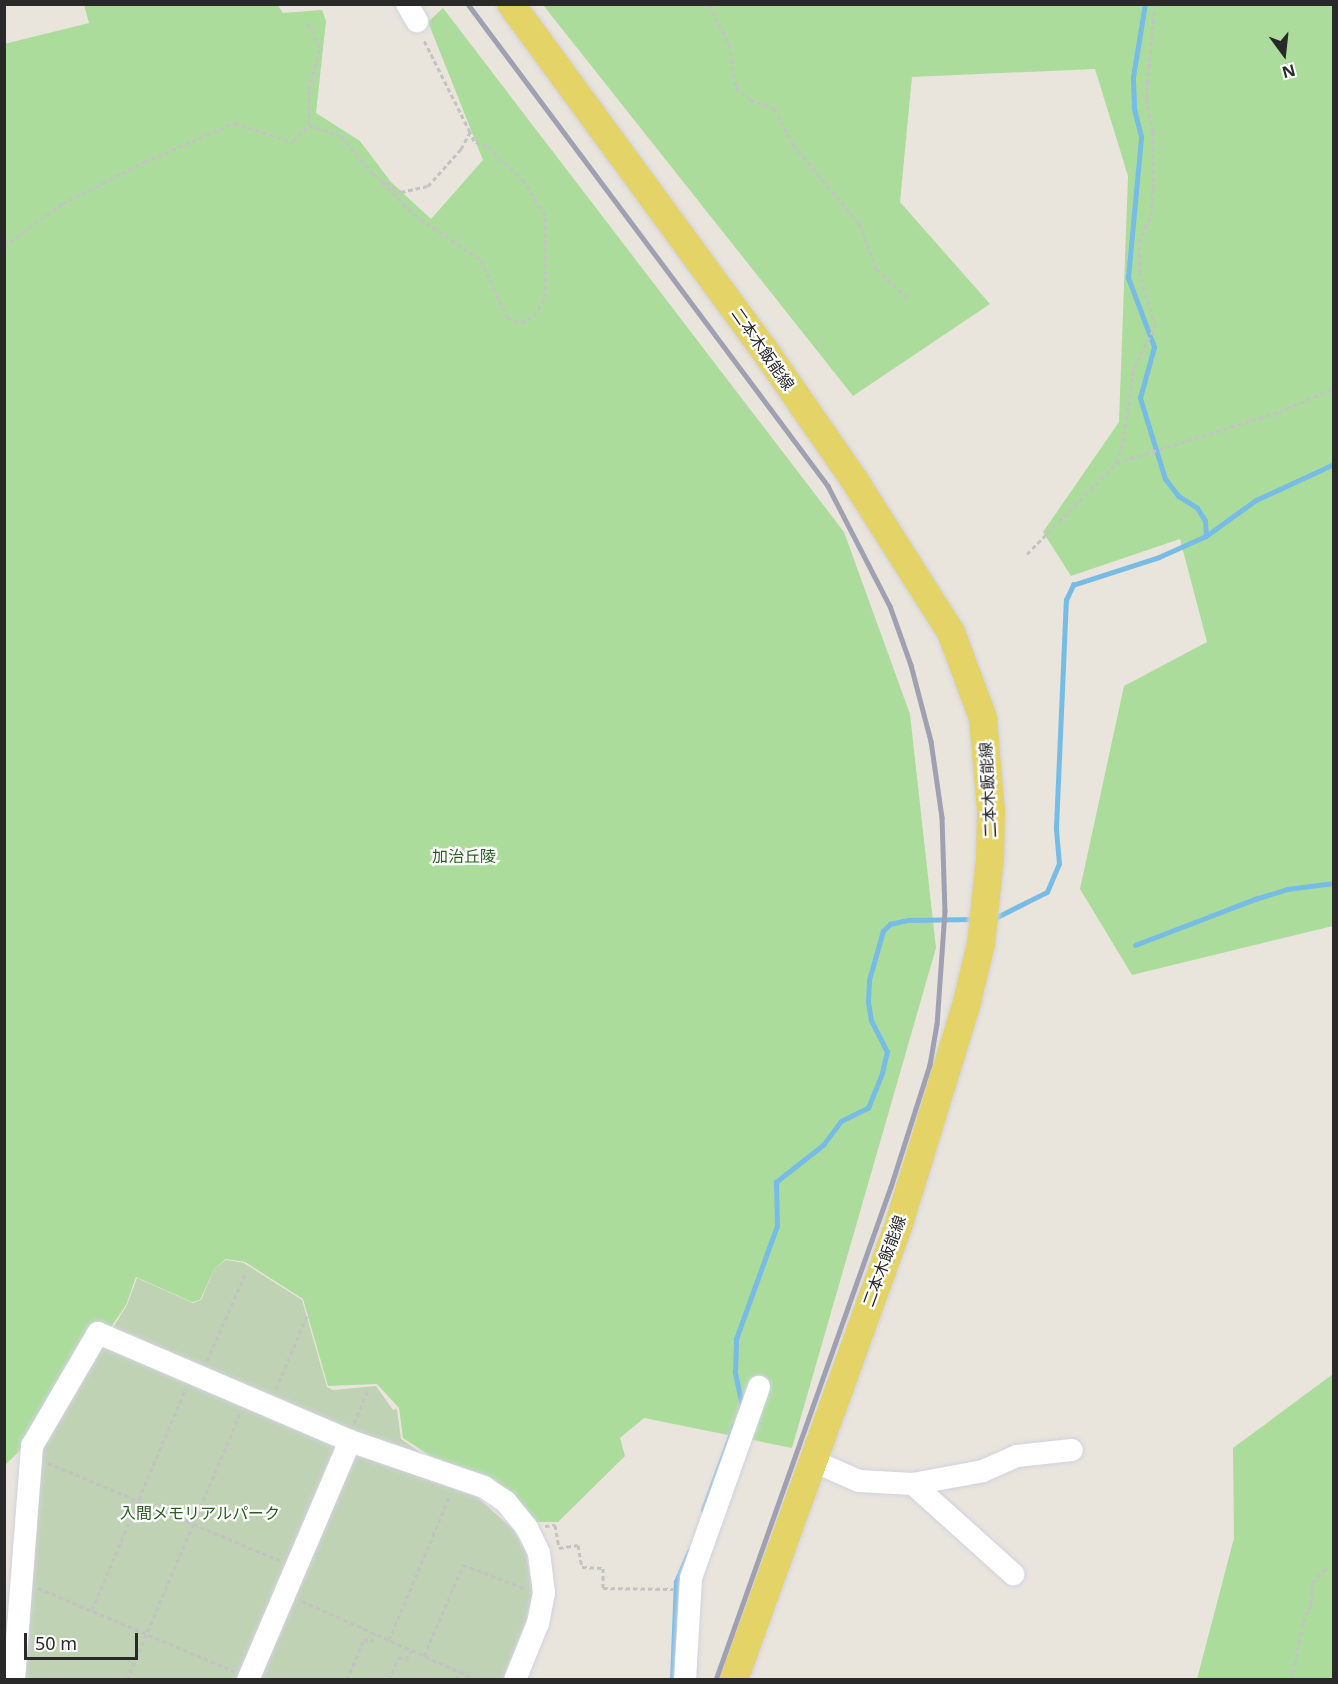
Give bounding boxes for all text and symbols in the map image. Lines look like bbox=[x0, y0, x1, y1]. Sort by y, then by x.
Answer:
north arrow bbox=[1254, 24, 1314, 84]
text: N bbox=[1280, 59, 1298, 84]
street label: 二本木飯能線 bbox=[728, 304, 798, 394]
street label: 二本木飯能線 bbox=[976, 742, 1000, 838]
park label: 加治丘陵 bbox=[432, 846, 496, 866]
street label: 二本木飯能線 bbox=[859, 1213, 909, 1309]
park label: 入間メモリアルパーク bbox=[120, 1503, 280, 1523]
scale bar bbox=[27, 1621, 141, 1659]
text: 50 m bbox=[35, 1631, 77, 1655]

